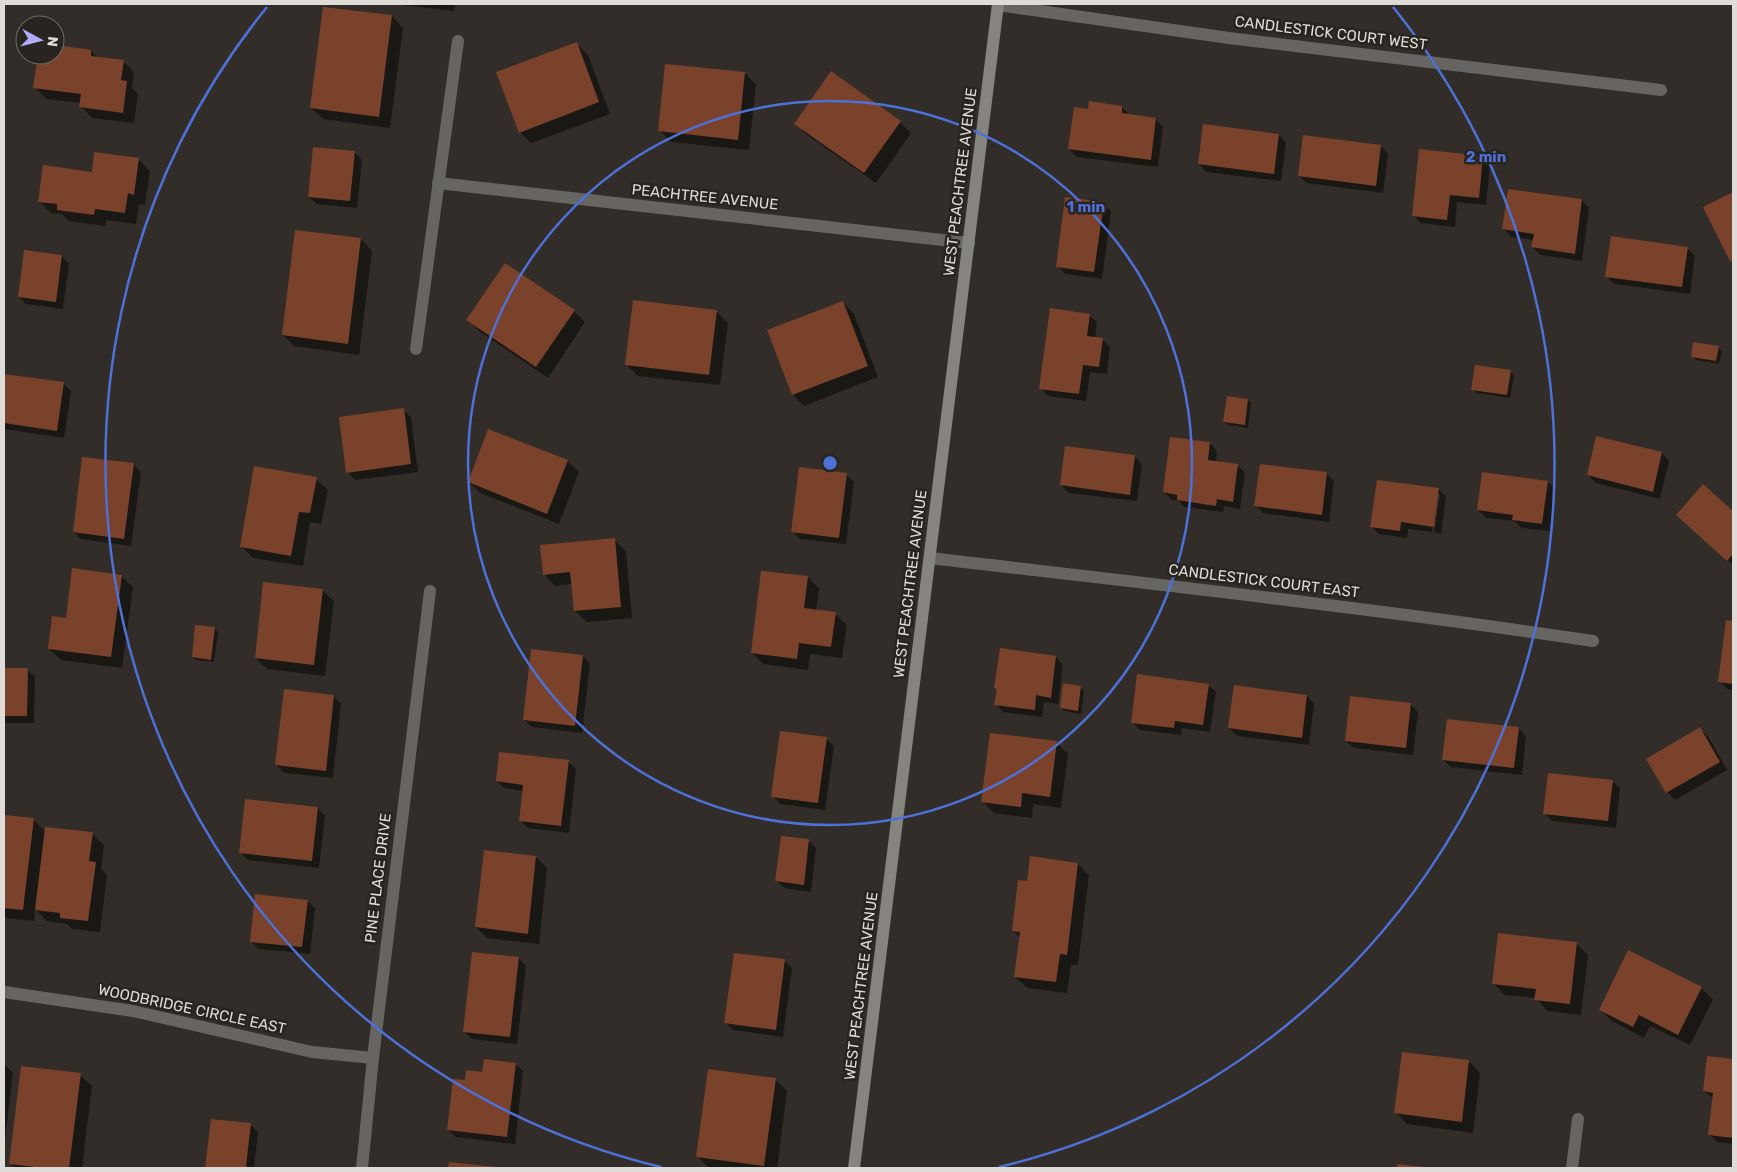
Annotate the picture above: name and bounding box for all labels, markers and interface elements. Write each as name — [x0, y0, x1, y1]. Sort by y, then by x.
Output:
street label: CANDLESTICK COURT WEST — [1234, 12, 1429, 54]
north arrow — [15, 15, 65, 65]
text: N — [43, 35, 61, 48]
street label: WEST PEACHTREE AVENUE — [940, 87, 980, 277]
text: 2 min — [1466, 148, 1506, 166]
street label: PEACHTREE AVENUE — [631, 180, 779, 214]
text: 1 min — [1067, 198, 1105, 216]
centre of rings — [821, 454, 839, 472]
street label: WEST PEACHTREE AVENUE — [890, 489, 930, 679]
street label: CANDLESTICK COURT EAST — [1168, 560, 1361, 602]
street label: PINE PLACE DRIVE — [361, 812, 395, 944]
street label: WEST PEACHTREE AVENUE — [841, 891, 881, 1081]
street label: WOODBRIDGE CIRCLE EAST — [96, 980, 288, 1038]

